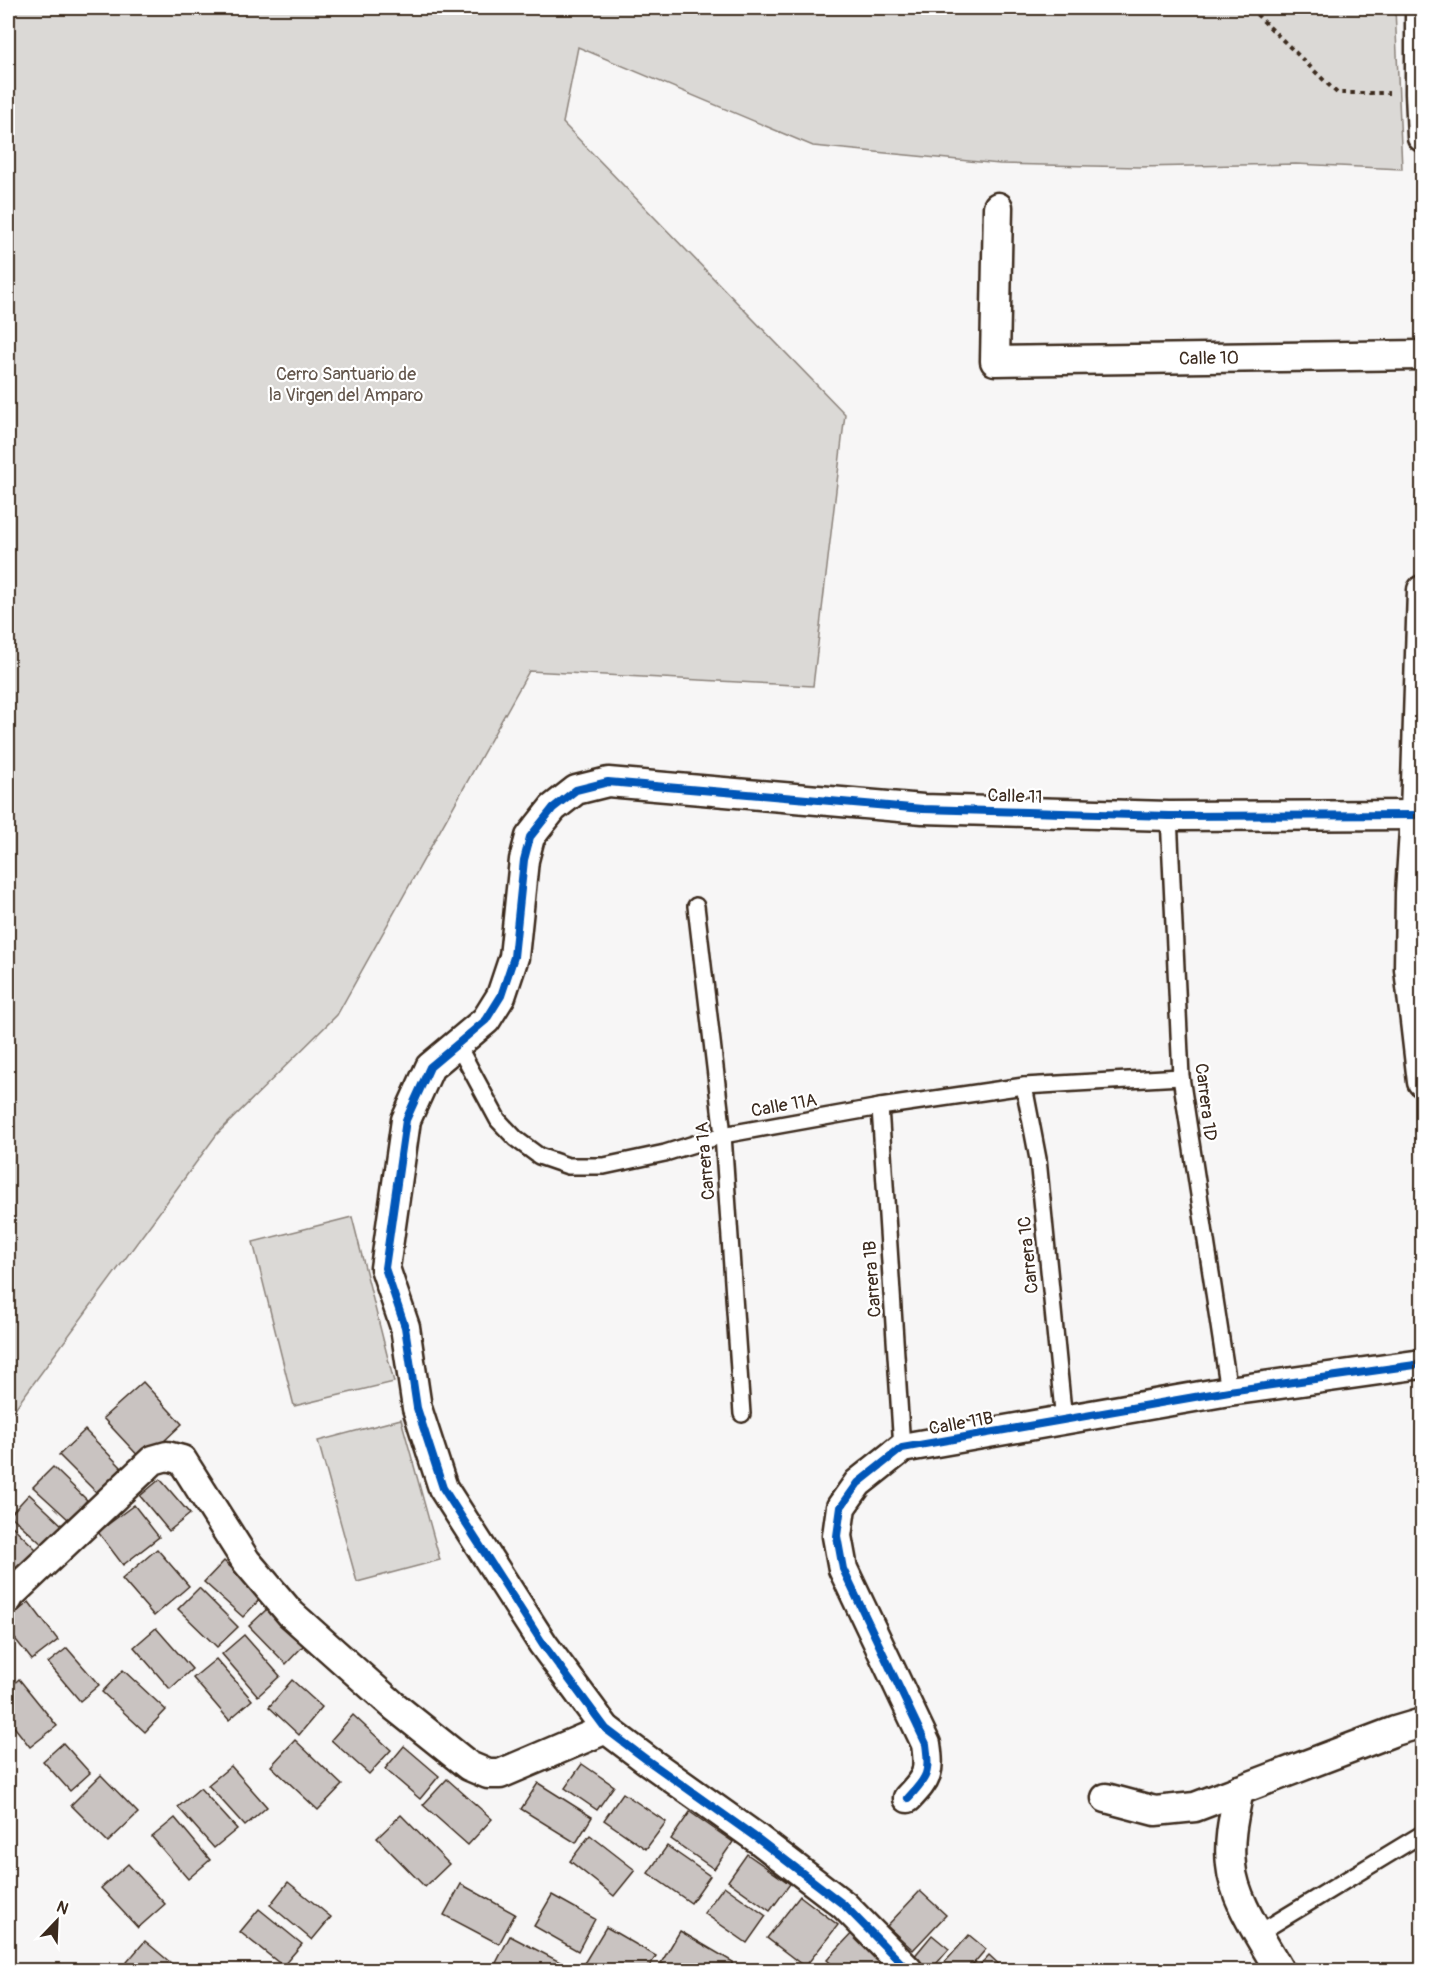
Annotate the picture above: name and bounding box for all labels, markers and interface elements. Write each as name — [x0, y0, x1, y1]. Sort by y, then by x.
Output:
street label: Calle 10 — [1179, 347, 1239, 370]
park label: Cerro Santuario de la Virgen del Amparo — [269, 363, 424, 407]
street label: Calle 11 — [987, 784, 1043, 809]
street label: Carrera 1D — [1189, 1062, 1222, 1142]
street label: Calle 11A — [749, 1088, 819, 1123]
street label: Carrera 1A — [691, 1121, 720, 1201]
street label: Carrera 1C — [1013, 1215, 1044, 1295]
street label: Carrera 1B — [858, 1240, 887, 1318]
street label: Calle 11B — [927, 1407, 995, 1440]
north arrow — [27, 1891, 87, 1951]
text: N — [54, 1897, 72, 1920]

